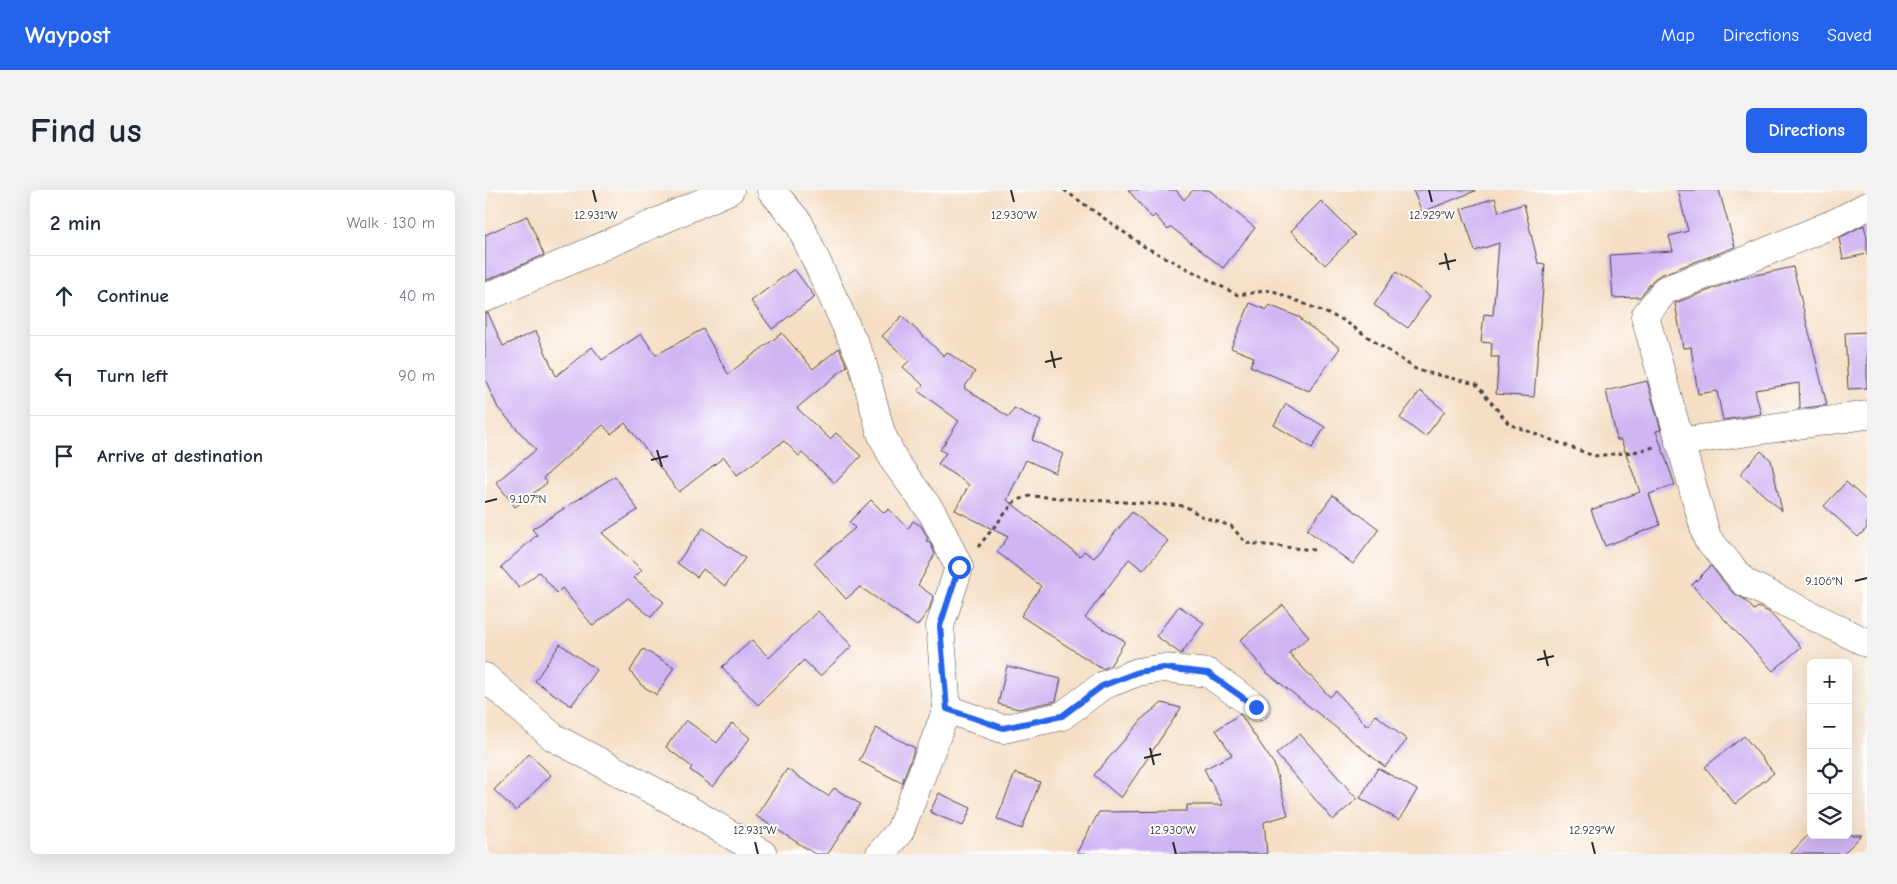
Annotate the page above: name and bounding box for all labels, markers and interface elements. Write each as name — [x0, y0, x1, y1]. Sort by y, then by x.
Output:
text: Waypost — [25, 21, 110, 49]
text: Map — [1661, 25, 1695, 46]
text: Directions — [1723, 25, 1799, 46]
text: Saved — [1827, 25, 1872, 46]
button: Directions — [1746, 108, 1867, 153]
text: Find us — [30, 110, 142, 151]
text: 12.931°W — [574, 208, 618, 222]
text: 12.930°W — [991, 208, 1038, 222]
text: 12.929°W — [1409, 208, 1455, 222]
text: 2 min — [50, 211, 101, 235]
text: Walk · 130 m — [346, 214, 435, 232]
icon: ahead — [50, 282, 78, 310]
text: Continue — [97, 285, 169, 307]
text: 40 m — [399, 287, 435, 305]
icon: left — [50, 362, 78, 390]
text: Turn left — [97, 365, 168, 387]
text: 90 m — [398, 367, 435, 385]
icon: arrive — [50, 442, 78, 470]
text: Arrive at destination — [97, 445, 263, 467]
text: 9.107°N — [510, 492, 546, 506]
route start — [948, 556, 971, 579]
text: 9.106°N — [1805, 574, 1843, 588]
map controls — [1807, 659, 1852, 839]
button: + — [1807, 659, 1852, 704]
route end — [1245, 696, 1268, 719]
button: − — [1807, 704, 1852, 749]
button: locate — [1807, 749, 1852, 794]
button: layers — [1807, 794, 1852, 839]
text: 12.931°W — [733, 823, 777, 837]
text: 12.930°W — [1150, 823, 1197, 837]
text: 12.929°W — [1569, 823, 1615, 837]

